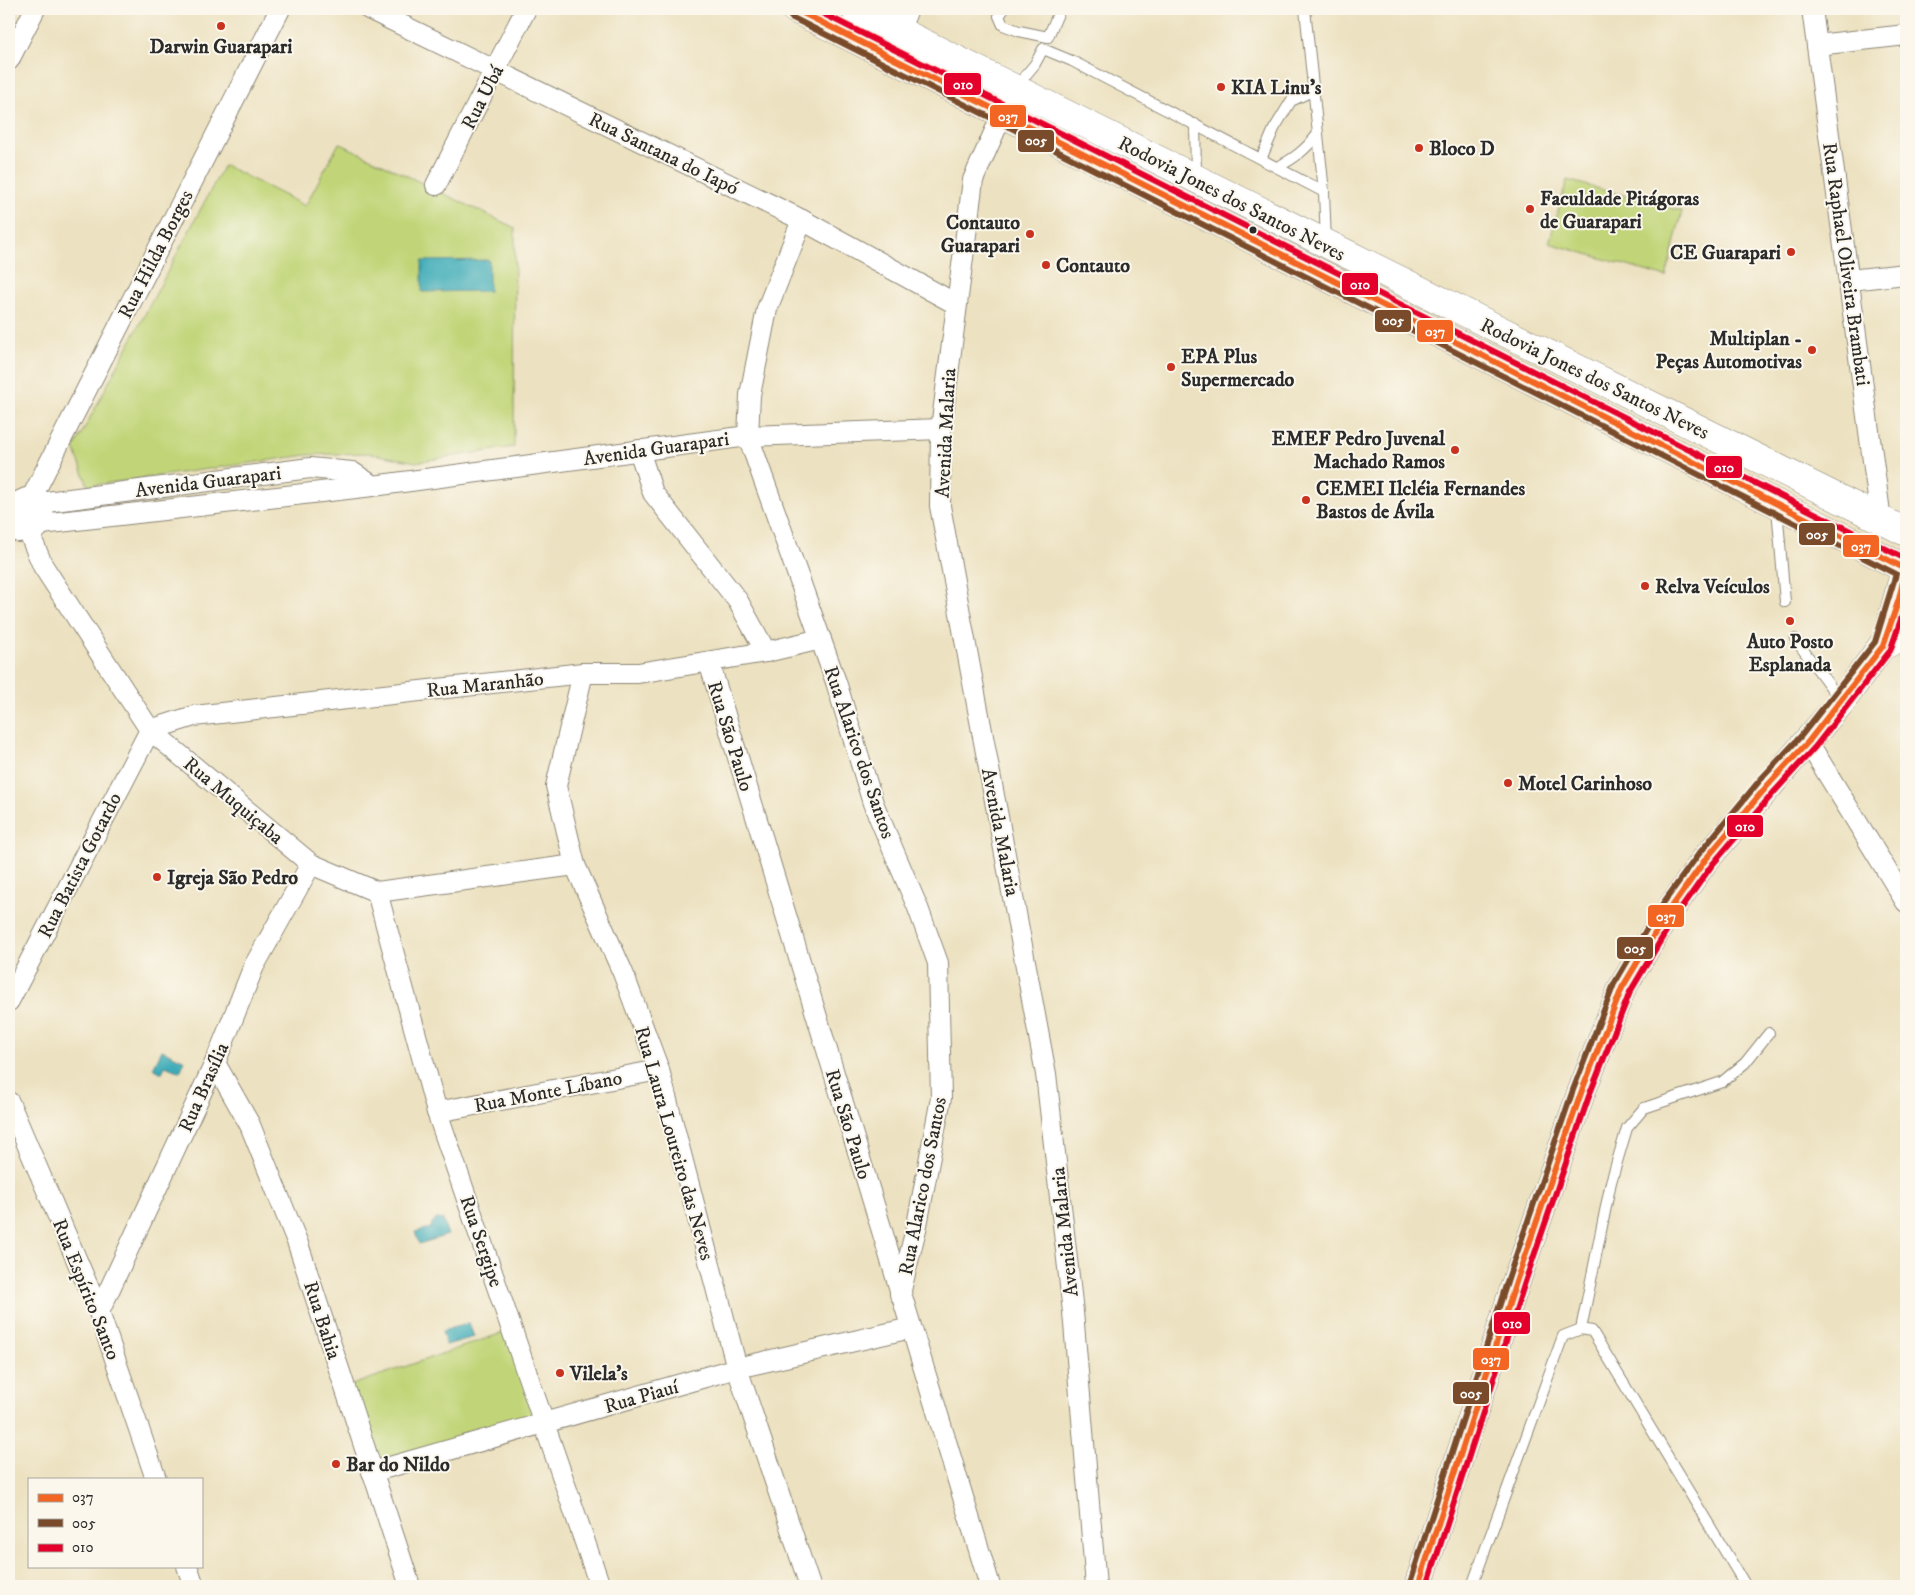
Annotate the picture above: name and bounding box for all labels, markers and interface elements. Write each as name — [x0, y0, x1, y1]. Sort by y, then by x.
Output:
marker: Darwin Guarapari — [215, 20, 227, 32]
place label: Darwin Guarapari — [150, 35, 292, 60]
street label: Rua Ubá — [457, 61, 510, 134]
line badge: 010 — [943, 72, 982, 96]
text: 010 — [953, 76, 974, 94]
place label: KIA Linu's — [1231, 76, 1322, 101]
marker: KIA Linu's — [1215, 81, 1227, 93]
line badge: 037 — [989, 104, 1027, 128]
street label: Rua Santana do Iapó — [584, 107, 742, 201]
text: 037 — [998, 108, 1018, 126]
line badge: 005 — [1017, 129, 1055, 153]
street label: Rodovia Jones dos Santos Neves — [1114, 131, 1349, 268]
text: 005 — [1025, 132, 1047, 150]
place label: Bloco D — [1429, 137, 1495, 162]
street label: Rua Raphael Oliveira Brambati — [1816, 141, 1875, 388]
marker: Bloco D — [1413, 142, 1425, 154]
street label: Rua Hilda Borges — [113, 186, 200, 323]
place label: Faculdade Pitágoras de Guarapari — [1540, 187, 1699, 235]
marker: Faculdade Pitágoras de Guarapari — [1524, 203, 1536, 215]
place label: Contauto Guarapari — [941, 211, 1020, 259]
unlabelled marker — [1248, 225, 1258, 235]
marker: Contauto Guarapari — [1024, 228, 1036, 240]
place label: CE Guarapari — [1670, 241, 1781, 266]
marker: CE Guarapari — [1785, 246, 1797, 258]
place label: Contauto — [1056, 254, 1130, 279]
marker: Contauto — [1040, 259, 1052, 271]
line badge: 010 — [1341, 272, 1379, 296]
text: 010 — [1350, 276, 1371, 294]
line badge: 005 — [1374, 309, 1412, 333]
text: 005 — [1382, 312, 1404, 330]
street label: Rodovia Jones dos Santos Neves — [1476, 313, 1713, 446]
line badge: 037 — [1416, 319, 1454, 343]
text: 037 — [1425, 323, 1445, 341]
place label: Multiplan - Peças Automotivas — [1656, 327, 1802, 375]
marker: Multiplan - Peças Automotivas — [1806, 344, 1818, 356]
place label: EPA Plus Supermercado — [1181, 345, 1295, 393]
marker: EPA Plus Supermercado — [1165, 361, 1177, 373]
street label: Avenida Malaria — [931, 367, 962, 499]
street label: Avenida Guarapari — [582, 427, 731, 472]
place label: EMEF Pedro Juvenal Machado Ramos — [1272, 427, 1446, 475]
marker: EMEF Pedro Juvenal Machado Ramos — [1449, 444, 1461, 456]
line badge: 010 — [1705, 455, 1743, 479]
text: 010 — [1714, 459, 1735, 477]
street label: Avenida Guarapari — [134, 461, 283, 504]
place label: CEMEI Ilcléia Fernandes Bastos de Ávila — [1316, 477, 1525, 525]
marker: CEMEI Ilcléia Fernandes Bastos de Ávila — [1300, 494, 1312, 506]
line badge: 005 — [1798, 522, 1836, 546]
text: 005 — [1806, 526, 1828, 544]
line badge: 037 — [1842, 534, 1880, 558]
text: 037 — [1851, 538, 1871, 556]
place label: Relva Veículos — [1655, 575, 1770, 600]
marker: Relva Veículos — [1639, 580, 1651, 592]
marker: Auto Posto Esplanada — [1784, 615, 1796, 627]
place label: Auto Posto Esplanada — [1746, 630, 1834, 678]
street label: Rua Alarico dos Santos — [817, 663, 900, 842]
street label: Rua Maranhão — [425, 667, 545, 704]
street label: Rua São Paulo — [701, 678, 758, 795]
street label: Rua Muquiçaba — [178, 752, 289, 851]
street label: Avenida Malaria — [975, 766, 1024, 899]
place label: Motel Carinhoso — [1518, 772, 1652, 797]
marker: Motel Carinhoso — [1502, 777, 1514, 789]
street label: Rua Batista Gotardo — [33, 789, 128, 943]
line badge: 010 — [1726, 814, 1764, 838]
text: 010 — [1735, 818, 1756, 836]
place label: Igreja São Pedro — [167, 866, 298, 891]
marker: Igreja São Pedro — [151, 871, 163, 883]
line badge: 037 — [1647, 904, 1685, 928]
text: 037 — [1656, 908, 1676, 926]
line badge: 005 — [1616, 936, 1654, 960]
text: 005 — [1624, 940, 1646, 958]
street label: Rua Laura Loureiro das Neves — [628, 1024, 719, 1264]
street label: Rua Brasília — [173, 1038, 235, 1136]
street label: Rua Monte Líbano — [472, 1066, 624, 1119]
street label: Rua São Paulo — [819, 1066, 876, 1183]
street label: Rua Alarico dos Santos — [894, 1095, 953, 1278]
street label: Avenida Malaria — [1046, 1165, 1085, 1298]
street label: Rua Sergipe — [453, 1192, 508, 1291]
street label: Rua Espírito Santo — [46, 1215, 125, 1364]
street label: Rua Bahia — [297, 1278, 346, 1363]
line badge: 010 — [1493, 1311, 1531, 1335]
text: 010 — [1502, 1315, 1523, 1333]
line badge: 037 — [1472, 1347, 1510, 1371]
text: 037 — [1481, 1351, 1501, 1369]
place label: Vilela's — [569, 1362, 628, 1387]
marker: Vilela's — [554, 1367, 566, 1379]
street label: Rua Piauí — [602, 1375, 682, 1420]
line badge: 005 — [1452, 1381, 1490, 1405]
text: 005 — [1460, 1385, 1482, 1403]
place label: Bar do Nildo — [346, 1453, 450, 1478]
marker: Bar do Nildo — [330, 1458, 342, 1470]
legend — [28, 1478, 202, 1568]
text: 037 — [72, 1488, 94, 1507]
text: 005 — [72, 1514, 96, 1533]
text: 010 — [72, 1538, 94, 1557]

